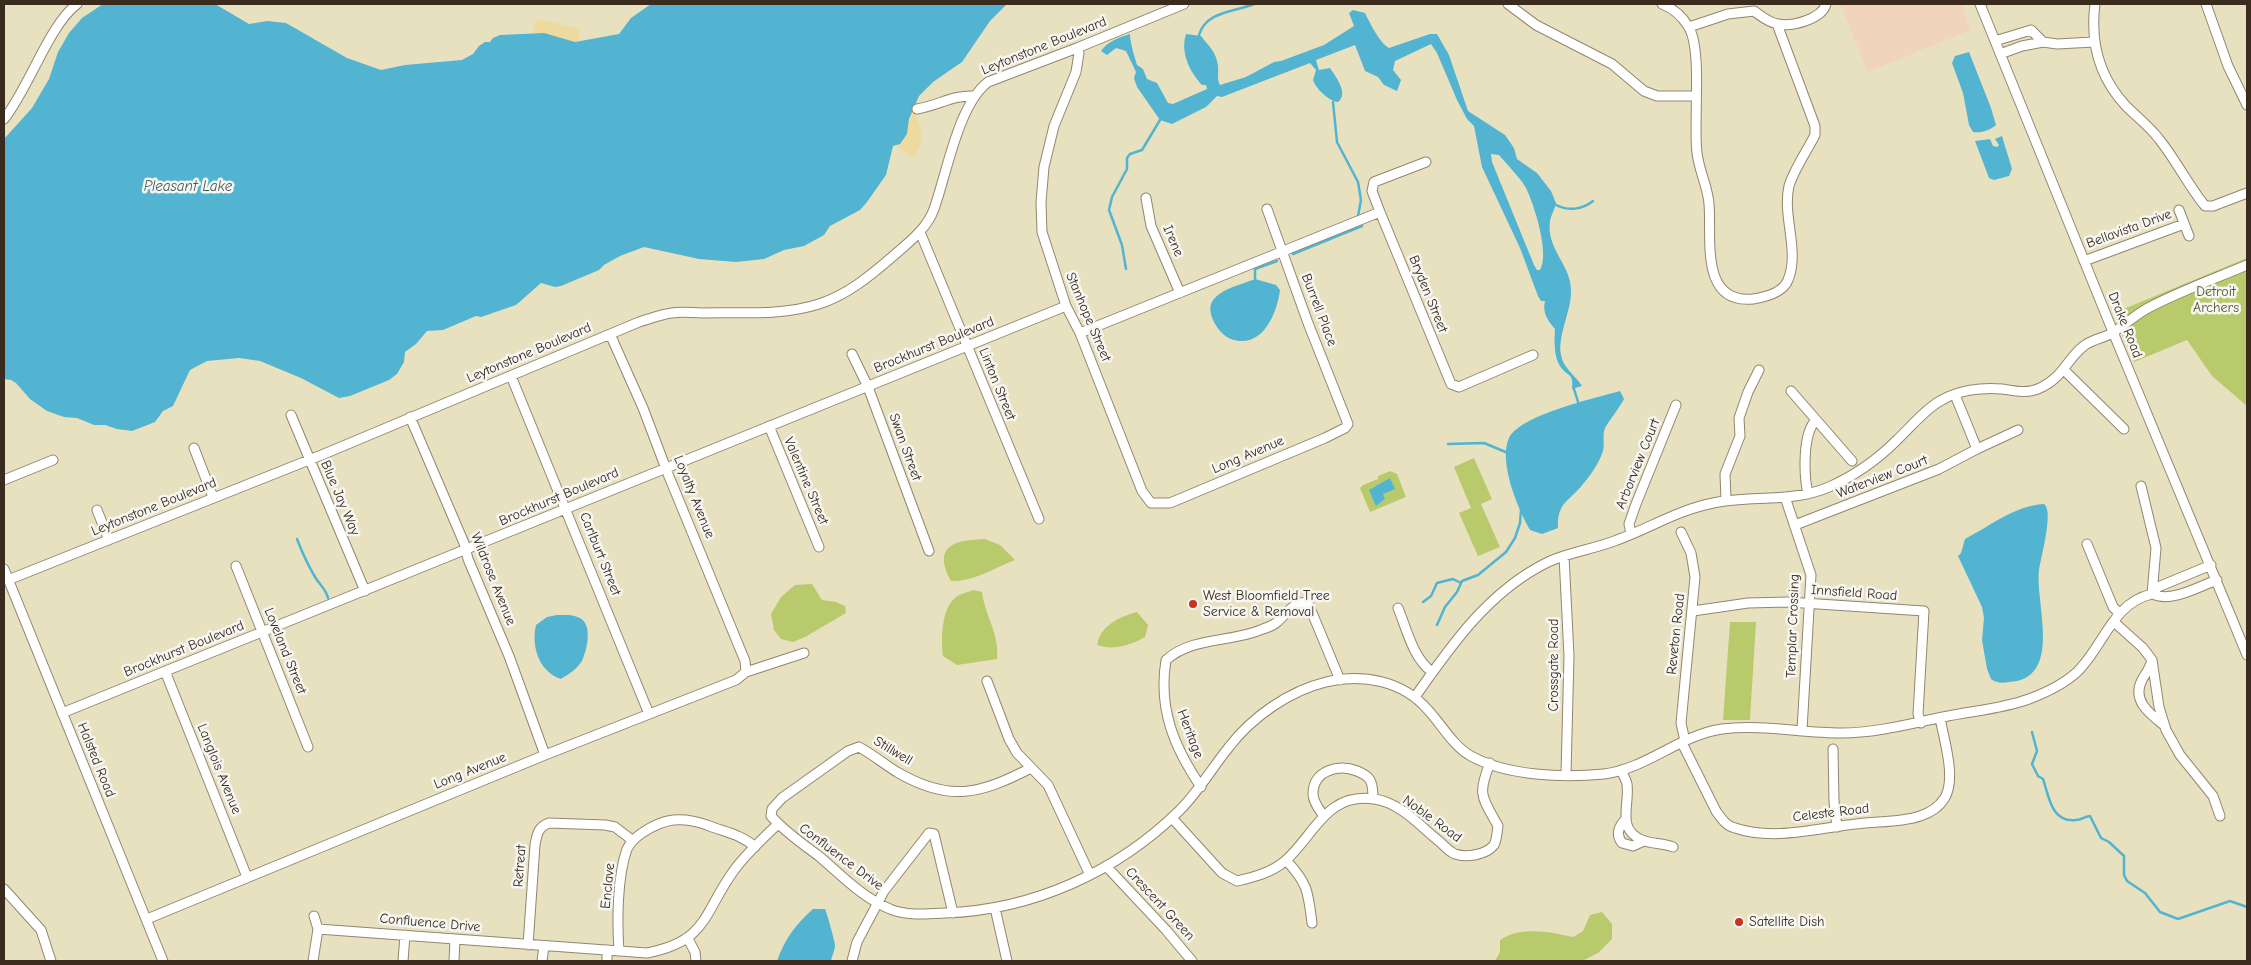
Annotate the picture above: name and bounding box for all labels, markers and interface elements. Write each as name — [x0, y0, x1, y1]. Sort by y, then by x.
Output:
street label: Leytonstone Boulevard — [979, 13, 1109, 79]
water label: Pleasant Lake — [144, 178, 232, 196]
street label: Bellavista Drive — [2084, 206, 2174, 252]
street label: Irene — [1159, 223, 1187, 259]
street label: Bryden Street — [1405, 253, 1451, 335]
street label: Stanhope Street — [1062, 270, 1114, 364]
street label: Burrell Place — [1297, 271, 1341, 349]
park label: Detroit Archers — [2193, 284, 2239, 316]
street label: Drake Road — [2104, 290, 2146, 360]
street label: Brockhurst Boulevard — [871, 313, 997, 377]
street label: Leytonstone Boulevard — [464, 319, 594, 387]
street label: Linton Street — [975, 345, 1019, 423]
street label: Swan Street — [885, 411, 925, 483]
street label: Arborview Court — [1612, 416, 1664, 512]
street label: Long Avenue — [1209, 432, 1287, 478]
street label: Valentine Street — [780, 435, 832, 527]
street label: Waterview Court — [1834, 452, 1930, 502]
street label: Loyalty Avenue — [670, 453, 718, 541]
street label: Blue Jay Way — [317, 458, 363, 538]
street label: Brockhurst Boulevard — [497, 464, 621, 530]
street label: Leytonstone Boulevard — [89, 474, 219, 540]
street label: Carlburt Street — [576, 510, 624, 598]
street label: Wildrose Avenue — [467, 530, 519, 628]
street label: Templar Crossing — [1783, 574, 1803, 678]
street label: Innsfield Road — [1810, 582, 1898, 604]
place label: West Bloomfield Tree Service & Removal — [1203, 588, 1330, 620]
street label: Reveton Road — [1663, 593, 1689, 675]
marker: West Bloomfield Tree Service & Removal — [1187, 598, 1199, 610]
street label: Loveland Street — [260, 605, 310, 697]
street label: Brockhurst Boulevard — [121, 617, 247, 681]
street label: Crossgate Road — [1546, 619, 1562, 711]
street label: Heritage — [1173, 707, 1207, 761]
street label: Halsted Road — [73, 720, 119, 800]
street label: Langlois Avenue — [193, 721, 245, 817]
street label: Stillwell — [871, 733, 915, 769]
street label: Long Avenue — [431, 749, 509, 793]
street label: Noble Road — [1399, 792, 1465, 846]
street label: Celeste Road — [1792, 800, 1870, 826]
street label: Confluence Drive — [796, 820, 886, 894]
street label: Retreat — [510, 844, 530, 888]
street label: Enclave — [597, 862, 619, 910]
street label: Crescent Green — [1122, 864, 1198, 944]
street label: Confluence Drive — [379, 910, 481, 936]
place label: Satellite Dish — [1749, 914, 1824, 930]
marker: Satellite Dish — [1733, 916, 1745, 928]

